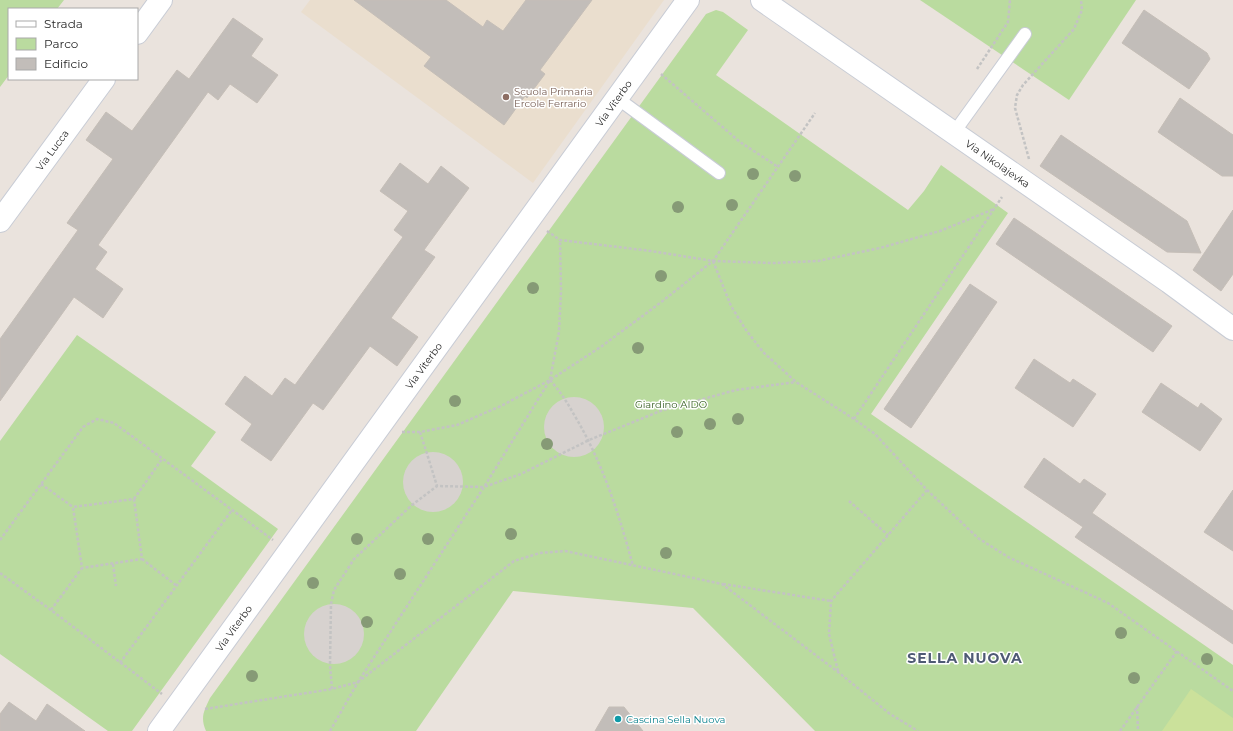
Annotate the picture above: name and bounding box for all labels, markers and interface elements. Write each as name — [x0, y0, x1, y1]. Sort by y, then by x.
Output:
legend — [8, 8, 138, 80]
text: Strada — [44, 16, 83, 31]
text: Parco — [44, 36, 78, 51]
text: Edificio — [44, 56, 88, 71]
street label: Via Viterbo — [593, 78, 635, 129]
place label: Scuola Primaria Ercole Ferrario — [514, 85, 593, 110]
marker: Scuola Primaria Ercole Ferrario — [501, 92, 511, 102]
street label: Via Lucca — [33, 127, 72, 173]
street label: Via Nikolajevka — [963, 137, 1032, 191]
street label: Via Viterbo — [403, 340, 445, 392]
park label: Giardino AIDO — [635, 398, 707, 411]
street label: Via Viterbo — [213, 603, 255, 654]
district label: SELLA NUOVA — [907, 649, 1023, 667]
place label: Cascina Sella Nuova — [626, 713, 726, 726]
marker: Cascina Sella Nuova — [613, 714, 623, 724]

